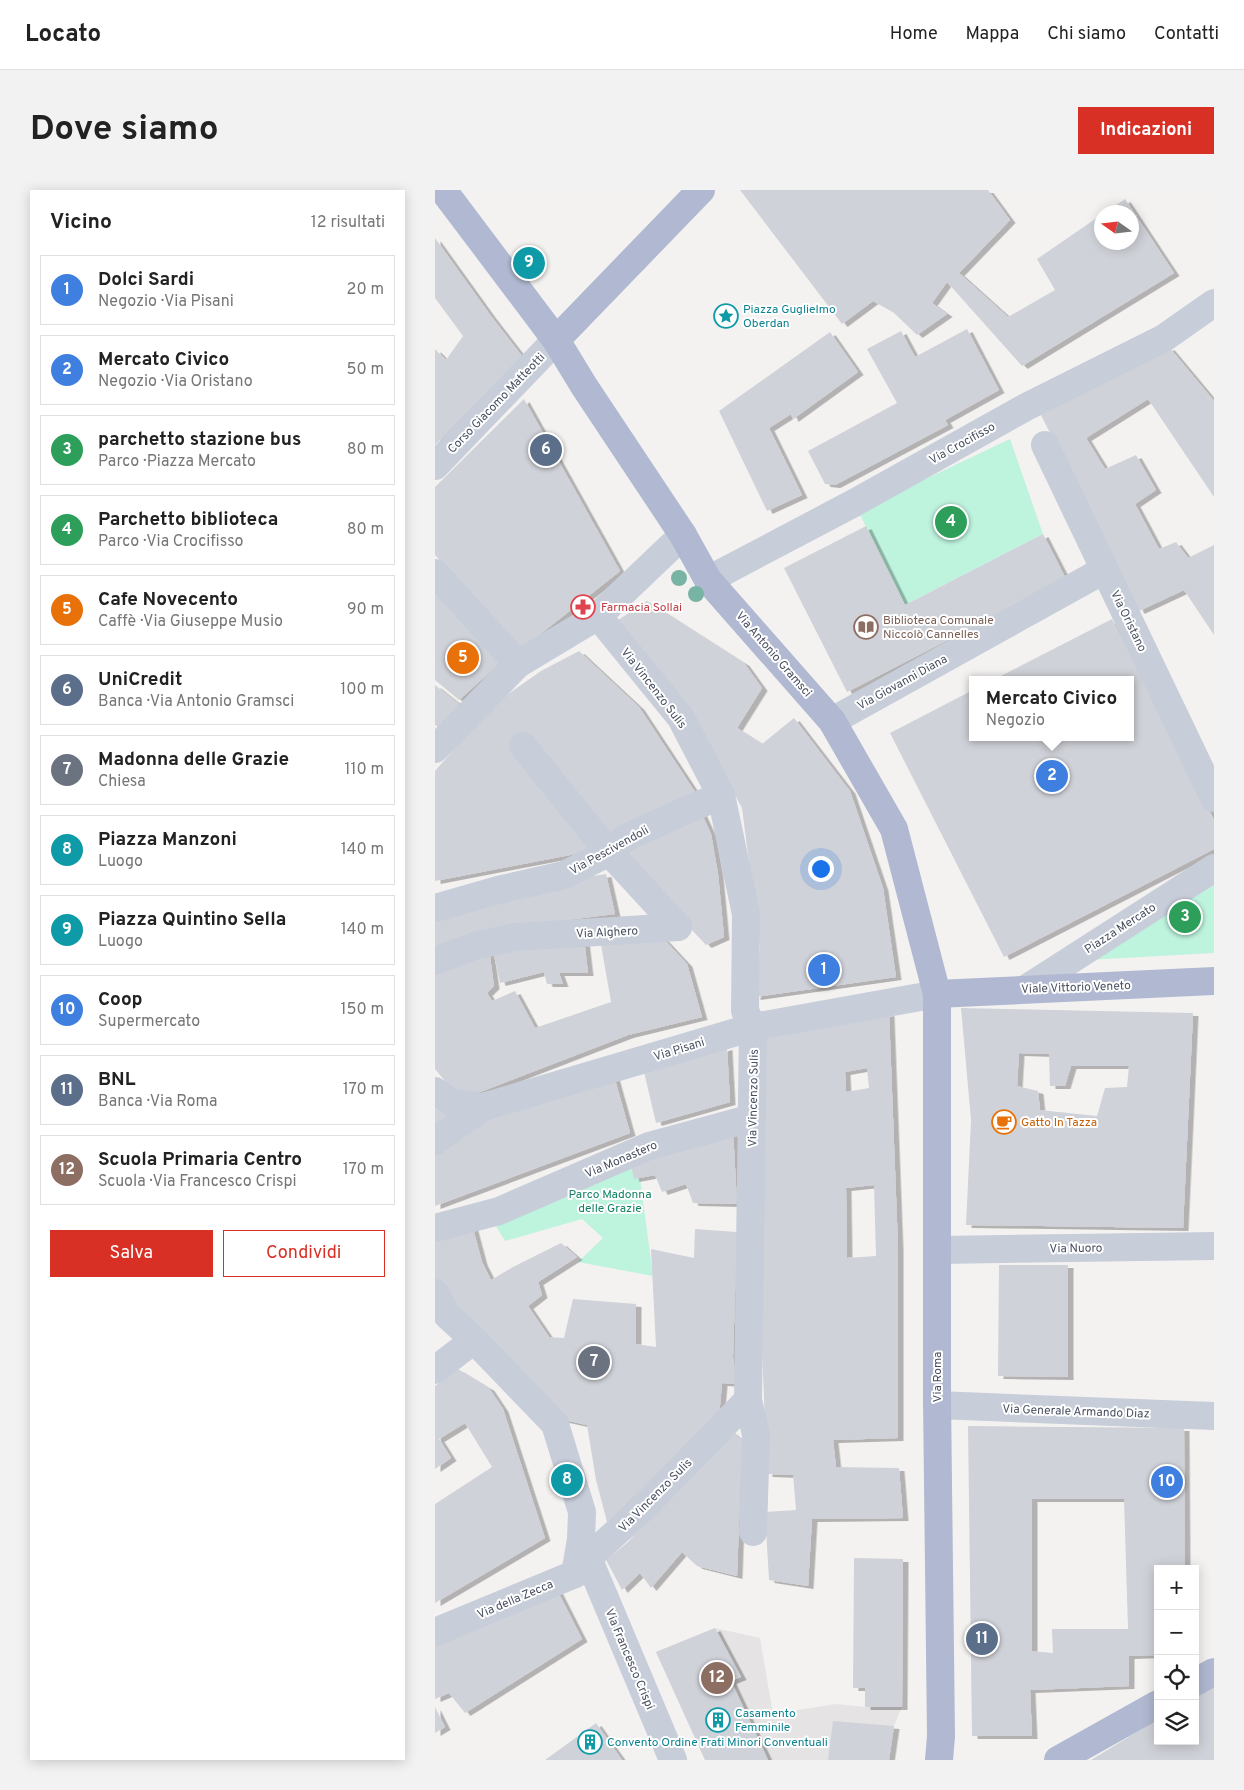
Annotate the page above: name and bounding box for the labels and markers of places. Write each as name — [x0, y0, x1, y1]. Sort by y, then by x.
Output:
pin: 9 — [513, 244, 545, 282]
place label: Piazza Guglielmo Oberdan — [743, 302, 836, 332]
place icon: Piazza Guglielmo Oberdan — [713, 303, 739, 329]
pin: 6 — [530, 431, 562, 469]
pin: 4 — [935, 503, 967, 541]
pharmacy icon: Farmacia Sollai — [570, 594, 596, 620]
place label: Farmacia Sollai — [601, 600, 682, 616]
place label: Biblioteca Comunale Niccolò Cannelles — [883, 613, 994, 643]
library icon: Biblioteca Comunale Niccolò Cannelles — [853, 614, 879, 640]
pin: 5 — [447, 639, 479, 677]
pin: 2 — [1036, 757, 1068, 795]
pin: 3 — [1169, 898, 1201, 936]
pin: 1 — [808, 951, 840, 989]
cafe icon: Gatto In Tazza — [991, 1109, 1017, 1135]
place label: Gatto In Tazza — [1021, 1115, 1097, 1131]
pin: 7 — [578, 1343, 610, 1381]
pin: 8 — [551, 1461, 583, 1499]
pin: 10 — [1151, 1463, 1183, 1501]
pin: 11 — [966, 1620, 998, 1658]
pin: 12 — [701, 1659, 733, 1697]
place label: Casamento Femminile — [735, 1706, 796, 1736]
building icon: Casamento Femminile — [705, 1707, 731, 1733]
building icon: Convento Ordine Frati Minori Conventuali — [577, 1729, 603, 1755]
place label: Convento Ordine Frati Minori Conventuali — [607, 1735, 828, 1751]

